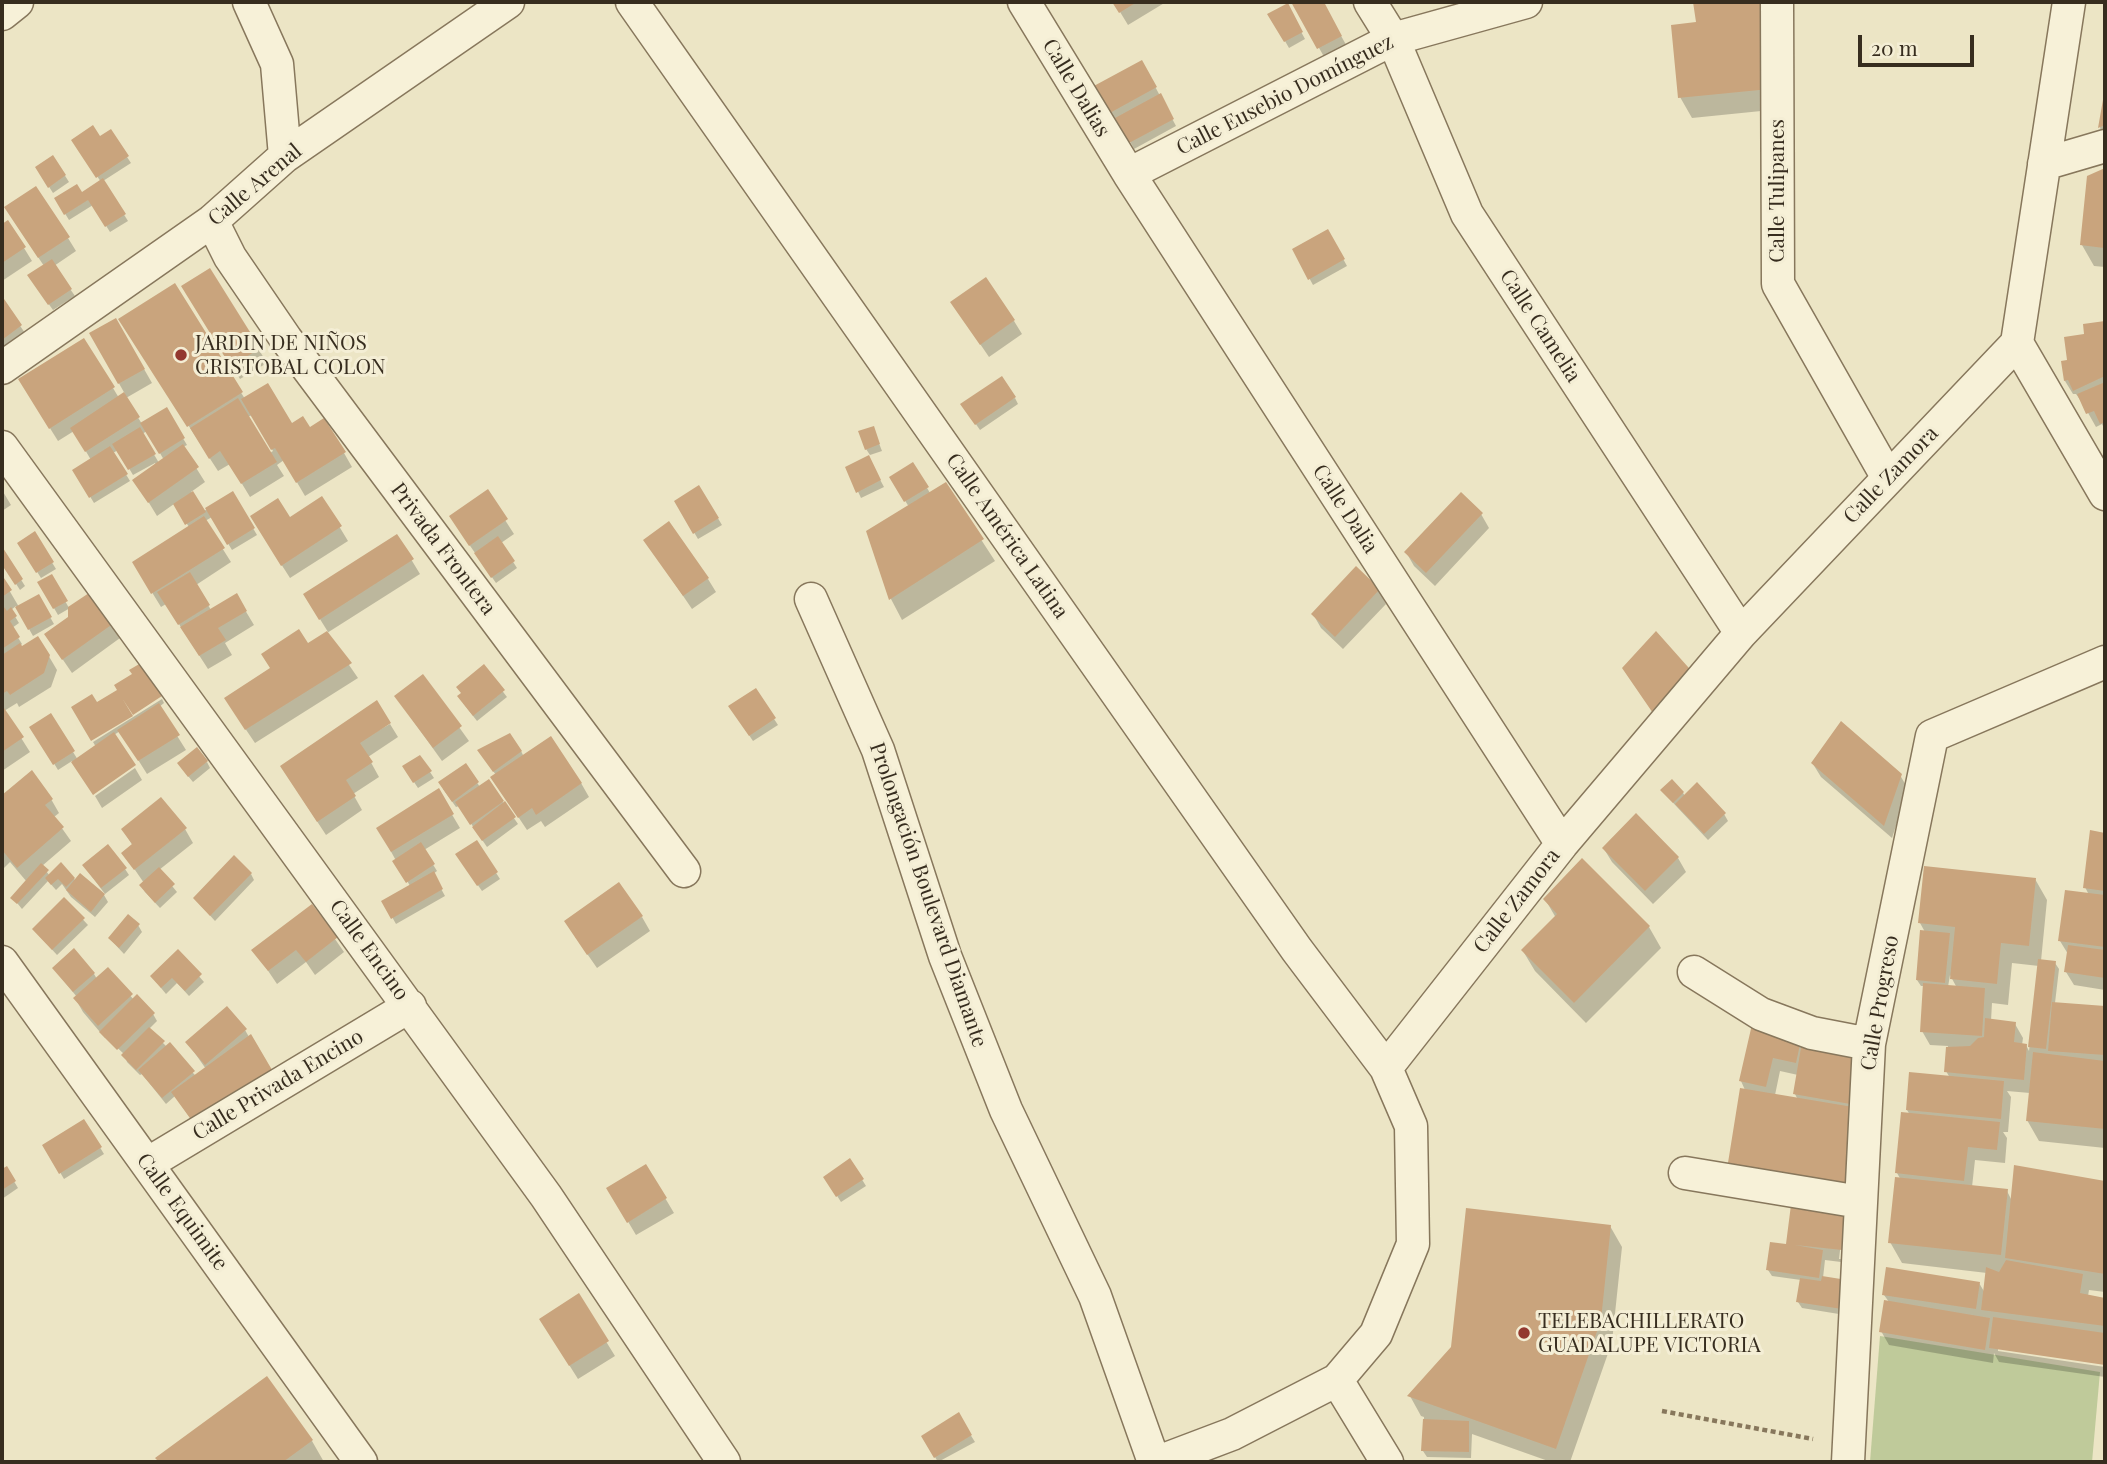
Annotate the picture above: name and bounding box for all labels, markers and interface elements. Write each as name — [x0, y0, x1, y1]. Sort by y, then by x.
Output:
scale bar — [1862, 21, 1978, 65]
street label: Calle Eusebio Domínguez — [1172, 29, 1398, 161]
text: 20 m — [1871, 33, 1918, 61]
street label: Calle Dalias — [1037, 34, 1115, 142]
street label: Calle Tulipanes — [1764, 119, 1790, 263]
street label: Calle Arenal — [203, 139, 307, 231]
street label: Calle Camelia — [1494, 265, 1586, 387]
place label: JARDIN DE NIÑOS CRISTOBAL COLON — [195, 330, 386, 380]
marker: JARDIN DE NIÑOS CRISTOBAL COLON — [173, 347, 189, 363]
street label: Calle Zamora — [1838, 421, 1944, 529]
street label: Calle América Latina — [941, 449, 1073, 623]
street label: Calle Dalia — [1307, 460, 1383, 558]
street label: Privada Frontera — [385, 478, 501, 620]
street label: Prolongación Boulevard Diamante — [864, 739, 992, 1051]
street label: Calle Zamora — [1468, 844, 1566, 958]
street label: Calle Encino — [324, 895, 414, 1005]
street label: Calle Progreso — [1856, 933, 1904, 1073]
street label: Calle Privada Encino — [188, 1024, 368, 1146]
street label: Calle Equimite — [131, 1149, 233, 1275]
place label: TELEBACHILLERATO GUADALUPE VICTORIA — [1538, 1308, 1761, 1358]
marker: TELEBACHILLERATO GUADALUPE VICTORIA — [1516, 1325, 1532, 1341]

